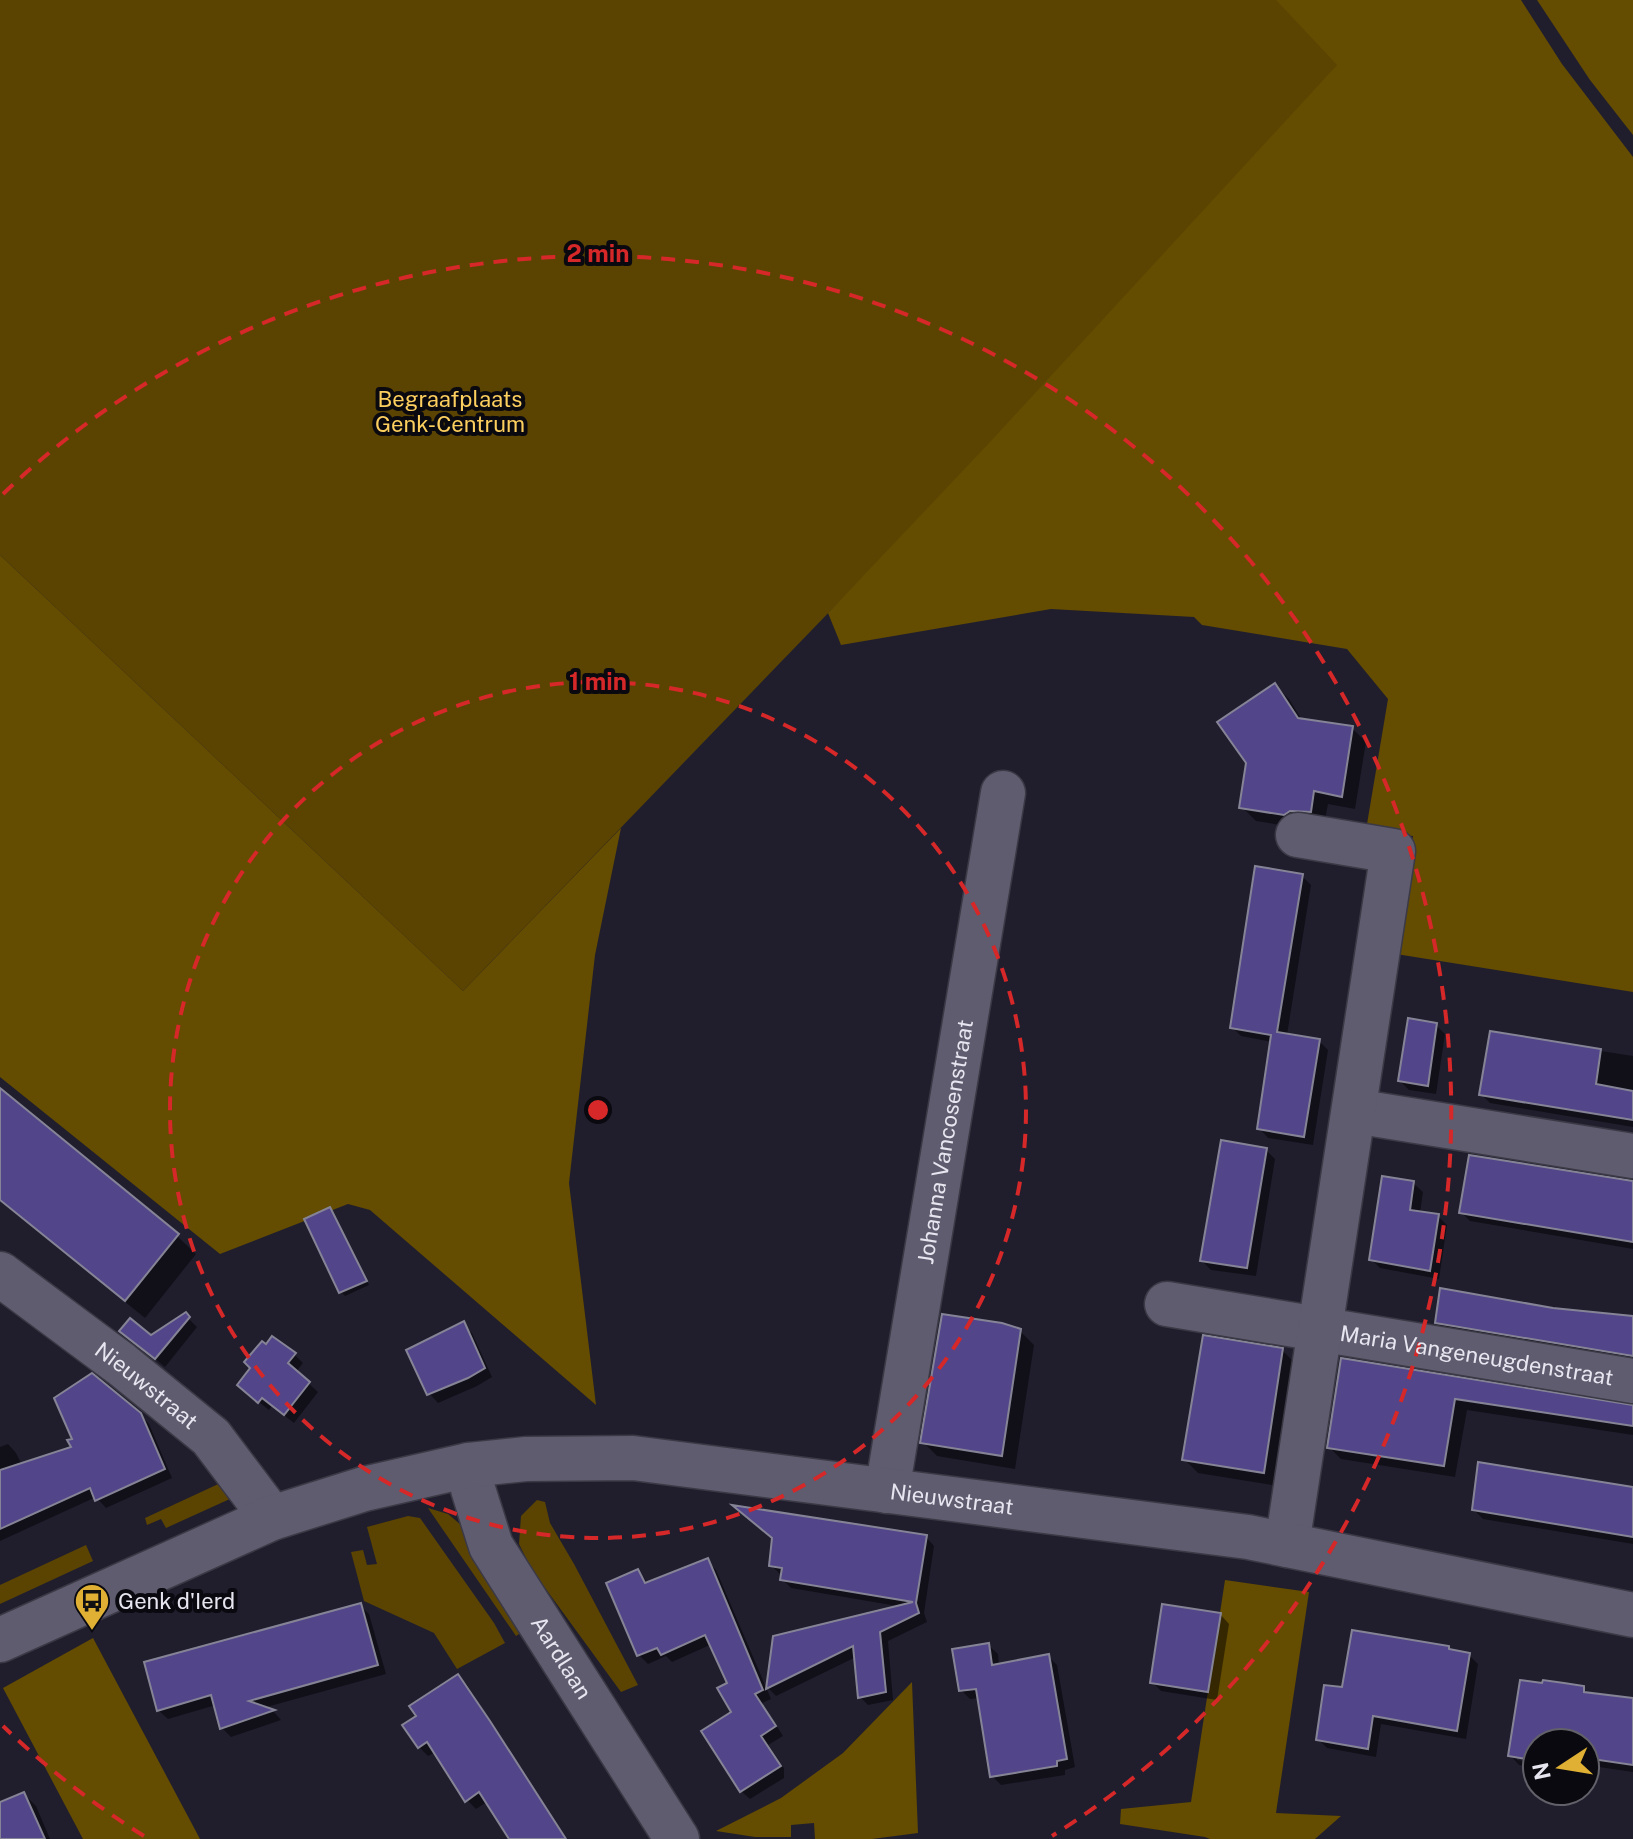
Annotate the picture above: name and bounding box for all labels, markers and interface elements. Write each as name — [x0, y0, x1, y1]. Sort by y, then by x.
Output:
text: 2 min — [567, 239, 629, 267]
park label: Begraafplaats Genk-Centrum — [375, 386, 525, 437]
text: 1 min — [569, 667, 627, 695]
street label: Johanna Vancosenstraat — [912, 1018, 978, 1266]
centre of rings — [584, 1096, 612, 1124]
street label: Maria Vangeneugdenstraat — [1338, 1320, 1615, 1391]
street label: Nieuwstraat — [90, 1336, 203, 1434]
street label: Nieuwstraat — [888, 1478, 1015, 1520]
bus stop icon: Genk d'Ierd — [73, 1582, 111, 1632]
place label: Genk d'Ierd — [118, 1588, 235, 1614]
street label: Aardlaan — [526, 1611, 598, 1704]
north arrow — [1521, 1727, 1601, 1807]
text: N — [1527, 1760, 1556, 1782]

